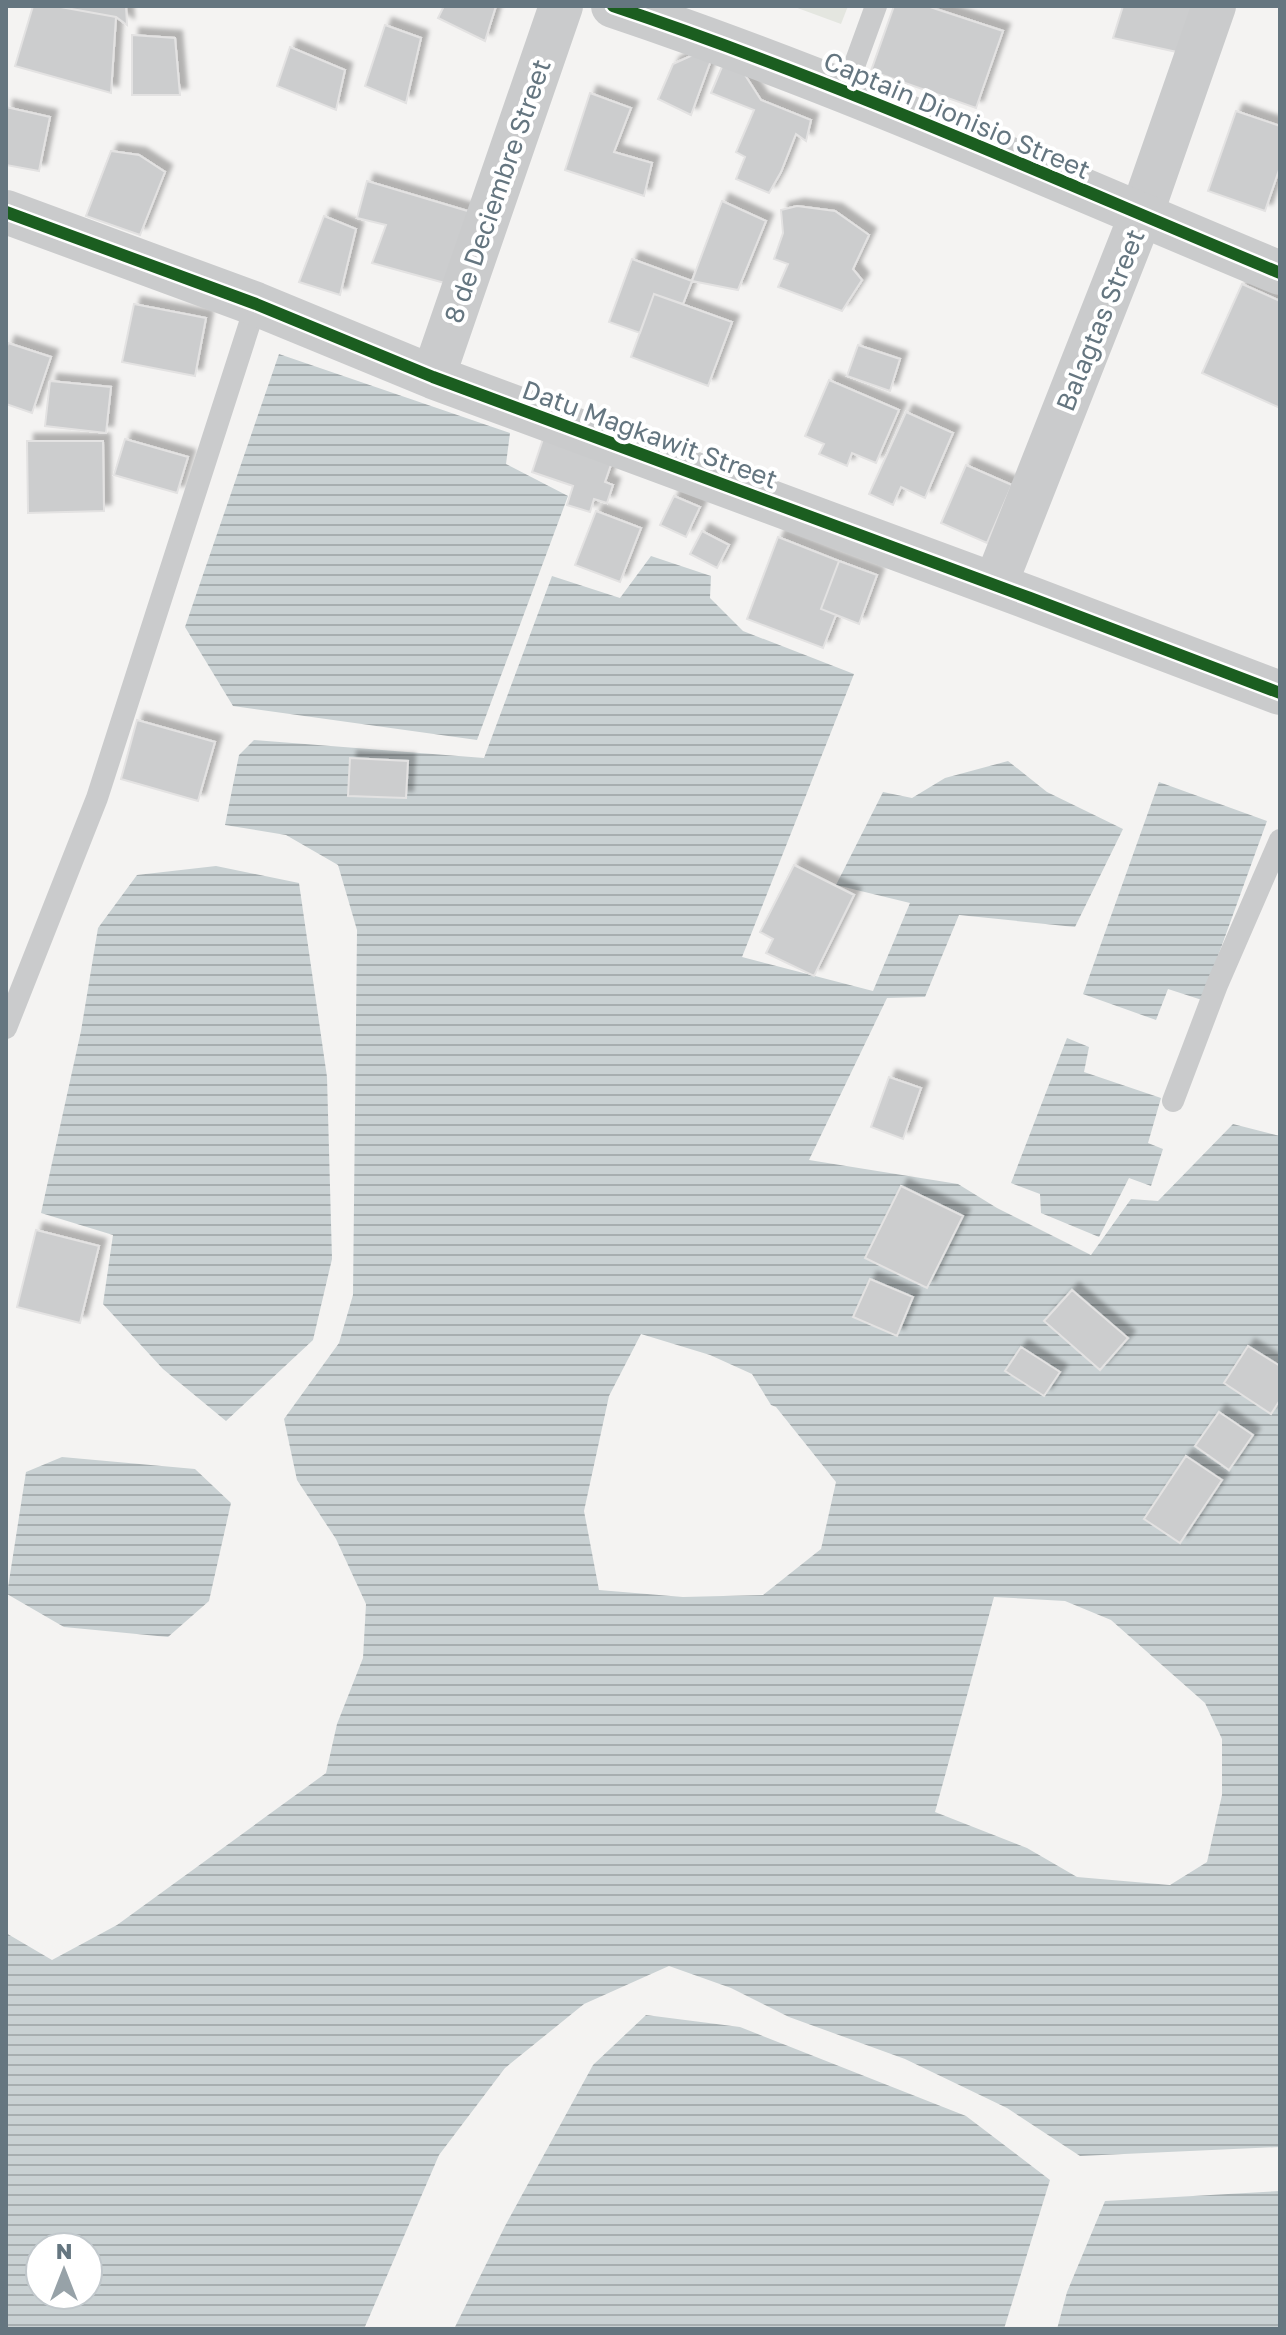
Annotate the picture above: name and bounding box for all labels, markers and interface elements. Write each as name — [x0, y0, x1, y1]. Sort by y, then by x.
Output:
street label: Captain Dionisio Street — [819, 45, 1095, 185]
street label: 8 de Deciembre Street — [437, 55, 557, 327]
street label: Balagtas Street — [1049, 225, 1151, 415]
street label: Datu Magkawit Street — [518, 373, 782, 495]
north arrow — [24, 2231, 104, 2311]
text: N — [56, 2237, 72, 2264]

